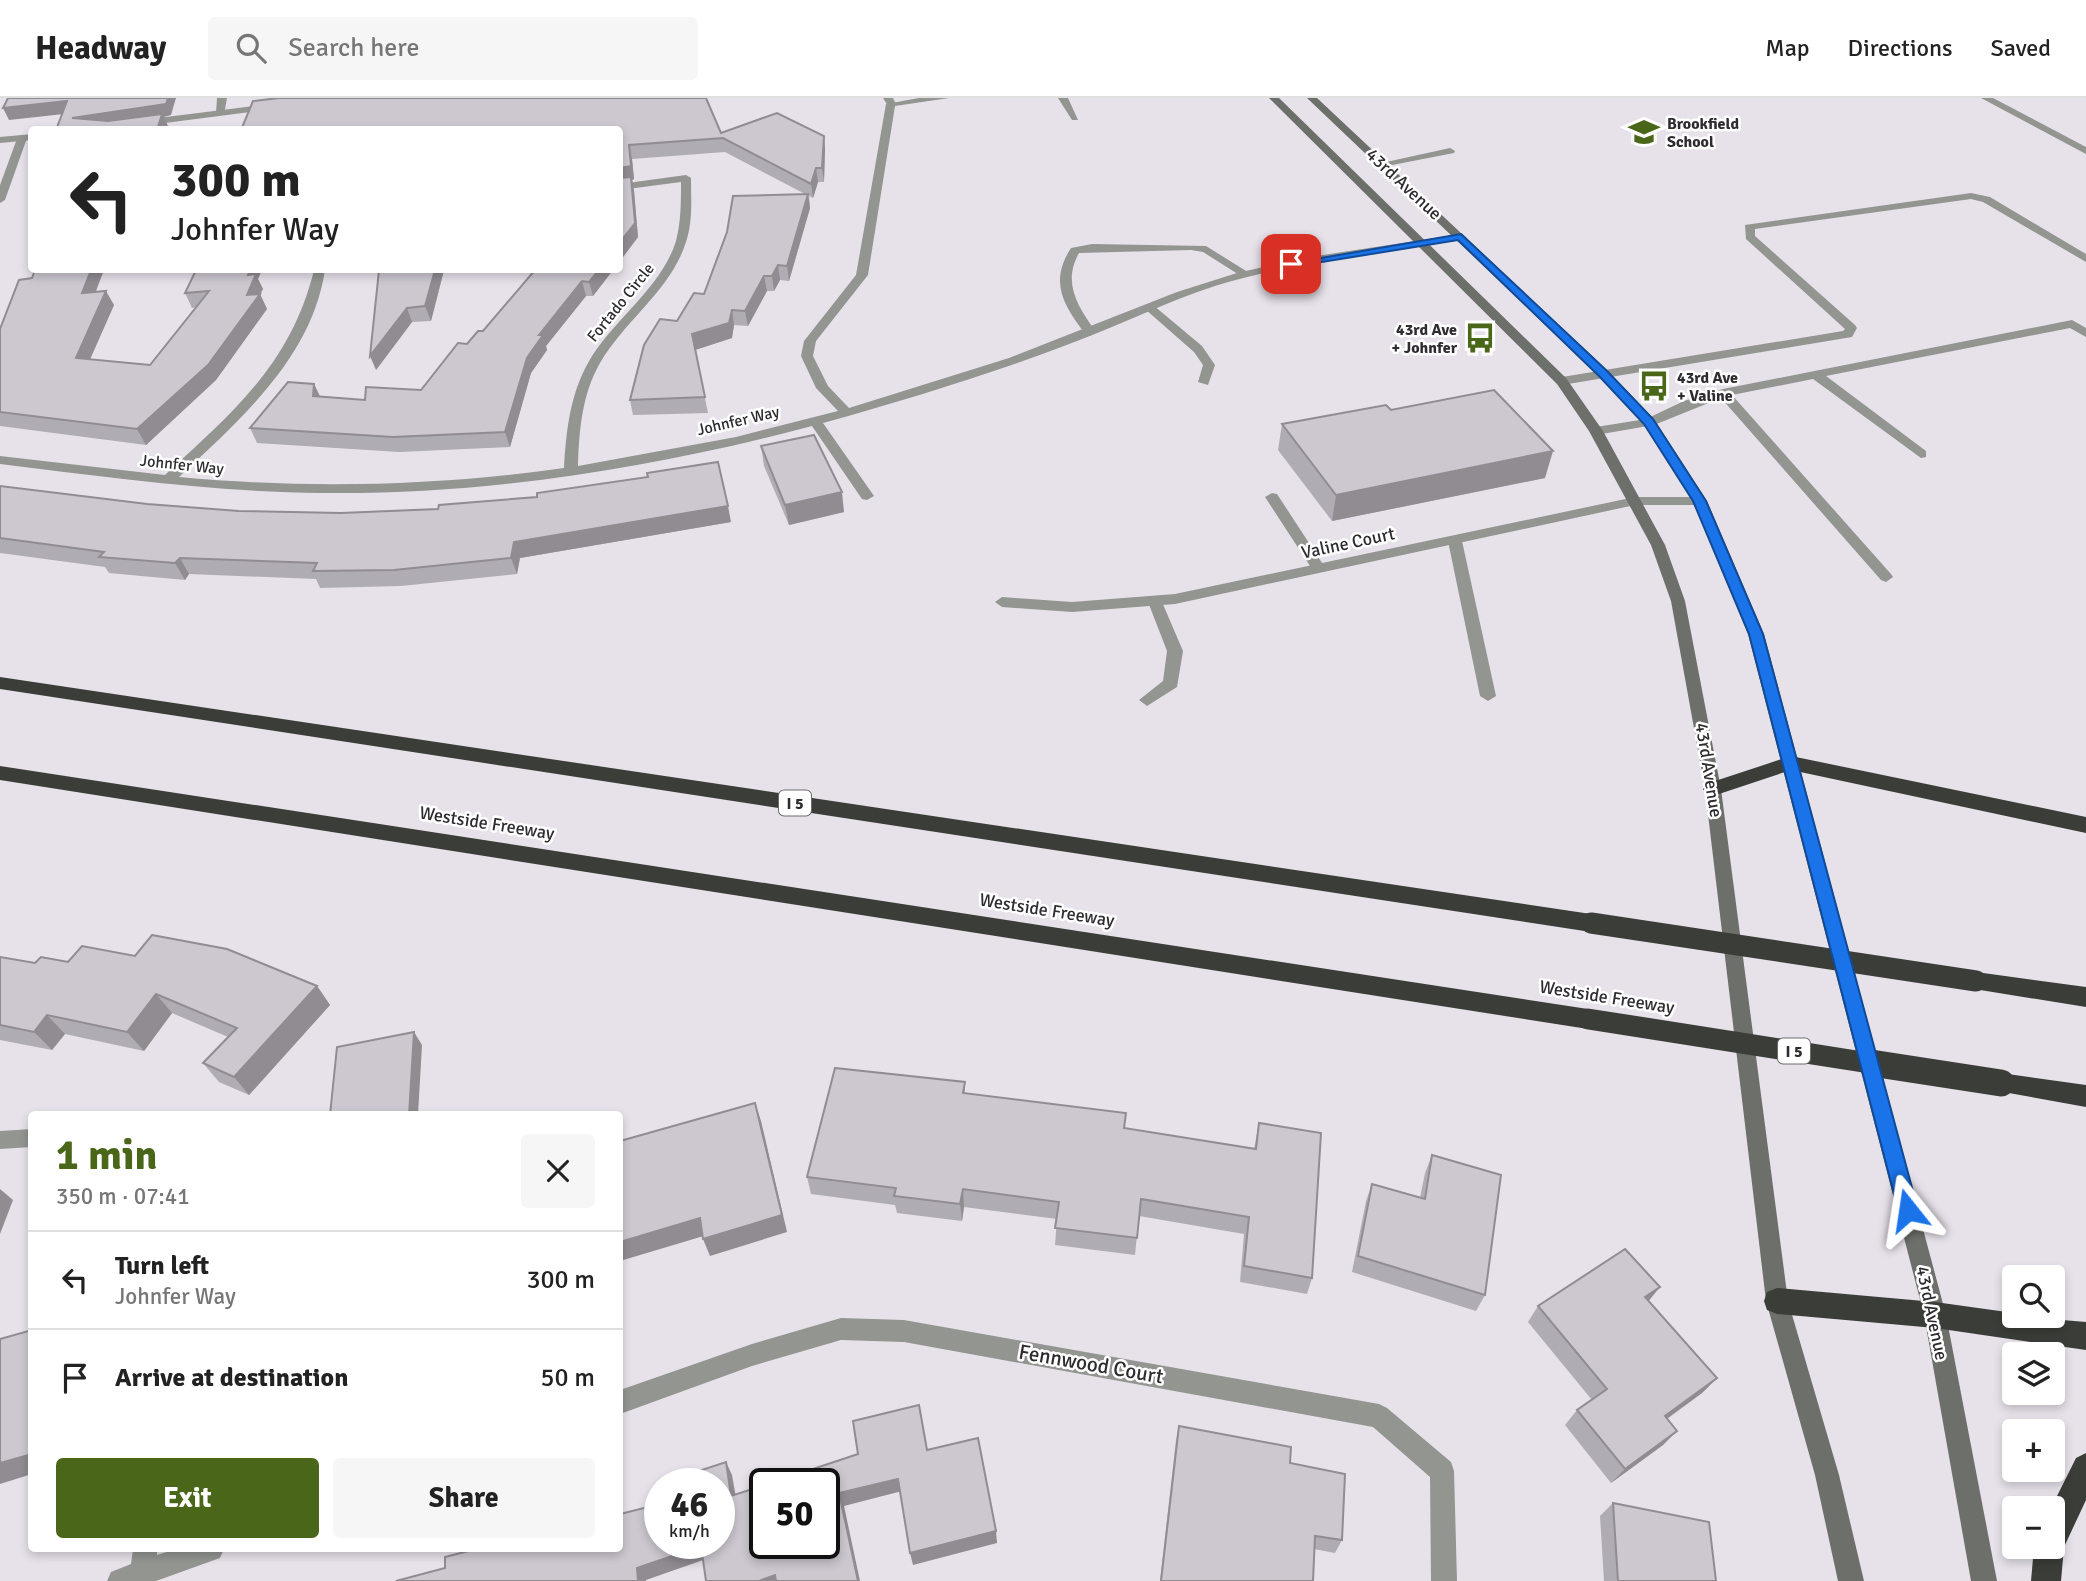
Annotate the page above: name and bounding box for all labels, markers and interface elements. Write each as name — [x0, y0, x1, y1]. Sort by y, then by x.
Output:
search box — [208, 17, 698, 80]
text: Headway — [35, 28, 166, 69]
icon: search — [232, 29, 270, 67]
text: Search here — [288, 32, 419, 64]
text: Map — [1765, 33, 1810, 63]
text: Directions — [1848, 33, 1953, 63]
text: Saved — [1991, 33, 2051, 63]
place label: Brookfield School — [1667, 114, 1739, 152]
school or university icon: Brookfield School — [1627, 115, 1661, 149]
street label: 43rd Avenue — [1361, 143, 1447, 225]
text: 300 m — [171, 150, 301, 210]
icon: left — [56, 154, 147, 245]
text: Johnfer Way — [171, 210, 339, 249]
pin — [1261, 234, 1321, 294]
icon: arrive — [1272, 245, 1310, 283]
street label: Fortado Circle — [583, 259, 659, 346]
place label: 43rd Ave + Johnfer — [1392, 320, 1458, 358]
bus stop icon: 43rd Ave + Johnfer — [1463, 321, 1497, 355]
place label: 43rd Ave + Valine — [1677, 368, 1738, 406]
bus stop icon: 43rd Ave + Valine — [1637, 369, 1671, 403]
street label: Johnfer Way — [695, 402, 782, 440]
street label: Johnfer Way — [139, 451, 225, 479]
street label: Valine Court — [1299, 522, 1397, 564]
street label: 43rd Avenue — [1691, 721, 1727, 819]
road number: I 5 — [779, 790, 811, 816]
street label: Westside Freeway — [418, 801, 557, 845]
street label: Westside Freeway — [978, 888, 1117, 932]
street label: Westside Freeway — [1538, 975, 1677, 1019]
road number: I 5 — [1778, 1038, 1810, 1063]
text: 1 min — [56, 1130, 157, 1181]
button: close — [521, 1134, 595, 1208]
position arrow — [1871, 1173, 1945, 1247]
text: 350 m · 07:41 — [56, 1182, 190, 1211]
text: Turn left — [115, 1250, 209, 1282]
icon: left — [56, 1261, 94, 1299]
text: 300 m — [526, 1264, 595, 1296]
street label: 43rd Avenue — [1911, 1264, 1953, 1362]
map controls — [2002, 1265, 2065, 1559]
button: search — [2002, 1265, 2065, 1328]
text: Johnfer Way — [115, 1282, 236, 1311]
street label: Fennwood Court — [1017, 1338, 1165, 1390]
button: layers — [2002, 1342, 2065, 1405]
icon: arrive — [56, 1359, 94, 1397]
text: Arrive at destination — [115, 1362, 348, 1394]
text: 50 m — [540, 1362, 595, 1394]
button: + — [2002, 1419, 2065, 1482]
button: Exit — [56, 1458, 319, 1538]
button: Share — [333, 1458, 595, 1538]
speed limit sign: 50 — [749, 1468, 840, 1559]
text: 46 — [671, 1483, 708, 1526]
button: − — [2002, 1496, 2065, 1559]
text: km/h — [669, 1520, 710, 1542]

